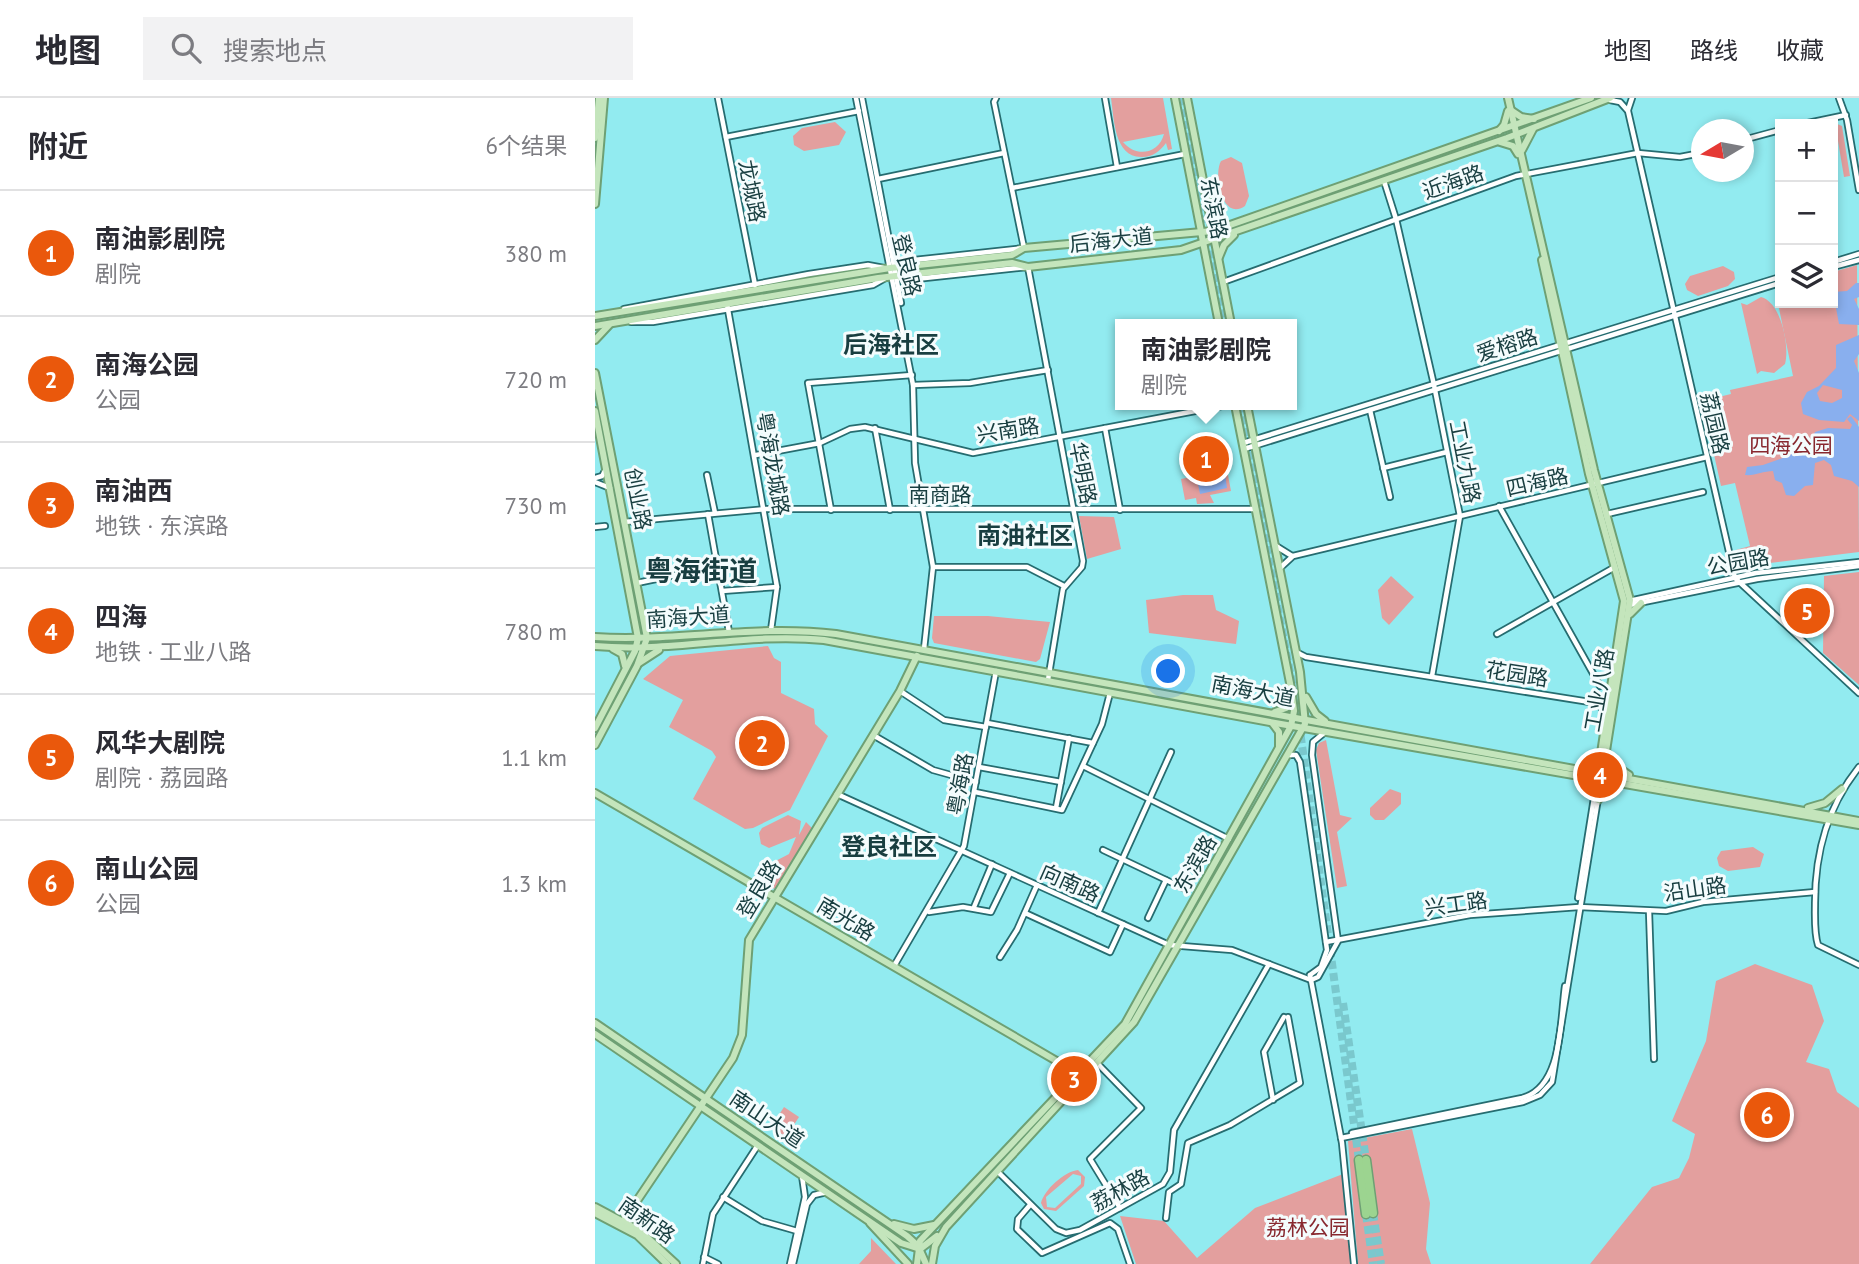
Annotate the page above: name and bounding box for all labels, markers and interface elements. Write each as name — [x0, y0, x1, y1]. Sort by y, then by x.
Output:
search box — [143, 17, 633, 80]
text: 地图 — [35, 28, 101, 71]
icon: search — [167, 29, 205, 67]
text: 搜索地点 — [223, 34, 327, 67]
text: 地图 — [1604, 35, 1652, 66]
text: 路线 — [1690, 35, 1738, 66]
text: 收藏 — [1776, 35, 1824, 66]
north arrow — [1691, 119, 1754, 182]
map controls — [1775, 119, 1838, 308]
button: + — [1775, 119, 1838, 182]
text: 附近 — [28, 126, 88, 165]
text: 6个结果 — [485, 131, 567, 160]
street label: 龙城路 — [733, 158, 771, 224]
street label: 近海路 — [1419, 159, 1487, 205]
street label: 东滨路 — [1195, 175, 1233, 241]
button: − — [1775, 182, 1838, 245]
text: 南油影剧院 — [95, 222, 225, 255]
street label: 后海大道 — [1068, 222, 1154, 258]
street label: 登良路 — [887, 231, 927, 299]
text: 1 — [44, 239, 58, 268]
text: 380 m — [505, 239, 567, 268]
button: layers — [1775, 245, 1838, 308]
text: 剧院 — [95, 259, 141, 288]
popup — [1115, 319, 1297, 410]
street label: 爱榕路 — [1473, 322, 1541, 368]
district label: 后海社区 — [843, 329, 939, 360]
text: 南油影剧院 — [1141, 333, 1271, 366]
text: 南海公园 — [95, 348, 199, 381]
text: 2 — [44, 365, 58, 394]
text: 720 m — [505, 365, 567, 394]
text: 剧院 — [1141, 370, 1187, 399]
text: 公园 — [95, 385, 141, 414]
street label: 荔园路 — [1695, 389, 1735, 457]
street label: 粤海龙城路 — [751, 410, 795, 518]
street label: 兴南路 — [975, 412, 1041, 448]
street label: 工业九路 — [1444, 418, 1486, 506]
park label: 四海公园 — [1749, 432, 1833, 459]
pin: 1 — [1183, 433, 1229, 485]
street label: 华明路 — [1064, 440, 1102, 506]
street label: 四海路 — [1503, 462, 1571, 502]
street label: 创业路 — [619, 466, 657, 532]
text: 南油西 — [95, 474, 173, 507]
street label: 南商路 — [909, 481, 972, 508]
text: 3 — [44, 491, 58, 520]
text: 730 m — [505, 491, 567, 520]
text: 地铁 · 东滨路 — [95, 511, 228, 540]
district label: 南油社区 — [977, 520, 1073, 551]
street label: 公园路 — [1705, 543, 1771, 581]
district label: 粤海街道 — [645, 552, 757, 589]
pin: 5 — [1784, 585, 1830, 637]
text: 四海 — [95, 600, 147, 633]
street label: 南海大道 — [645, 601, 731, 633]
text: 4 — [44, 617, 58, 646]
text: 780 m — [505, 617, 567, 646]
text: 地铁 · 工业八路 — [95, 637, 251, 666]
street label: 工业八路 — [1578, 646, 1620, 734]
your location — [1151, 654, 1185, 688]
street label: 花园路 — [1484, 656, 1550, 692]
street label: 南海大道 — [1209, 670, 1297, 712]
pin: 2 — [739, 717, 785, 769]
text: 风华大剧院 — [95, 726, 225, 759]
text: 5 — [44, 743, 58, 772]
text: 1.1 km — [501, 743, 567, 772]
pin: 4 — [1577, 749, 1623, 801]
street label: 粤海路 — [941, 751, 979, 817]
text: 剧院 · 荔园路 — [95, 763, 228, 792]
street label: 东滨路 — [1168, 830, 1222, 898]
district label: 登良社区 — [841, 831, 937, 862]
text: 南山公园 — [95, 852, 199, 885]
street label: 登良路 — [731, 855, 787, 923]
street label: 向南路 — [1036, 858, 1104, 908]
text: 6 — [44, 869, 58, 898]
text: 1.3 km — [501, 869, 567, 898]
street label: 沿山路 — [1662, 871, 1728, 907]
street label: 兴工路 — [1423, 886, 1489, 922]
text: 公园 — [95, 889, 141, 918]
street label: 南光路 — [812, 891, 880, 947]
pin: 3 — [1051, 1053, 1097, 1105]
street label: 南山大道 — [725, 1084, 809, 1154]
pin: 6 — [1744, 1089, 1790, 1141]
street label: 荔林路 — [1086, 1163, 1154, 1217]
street label: 南新路 — [613, 1191, 681, 1249]
park label: 荔林公园 — [1266, 1214, 1350, 1241]

